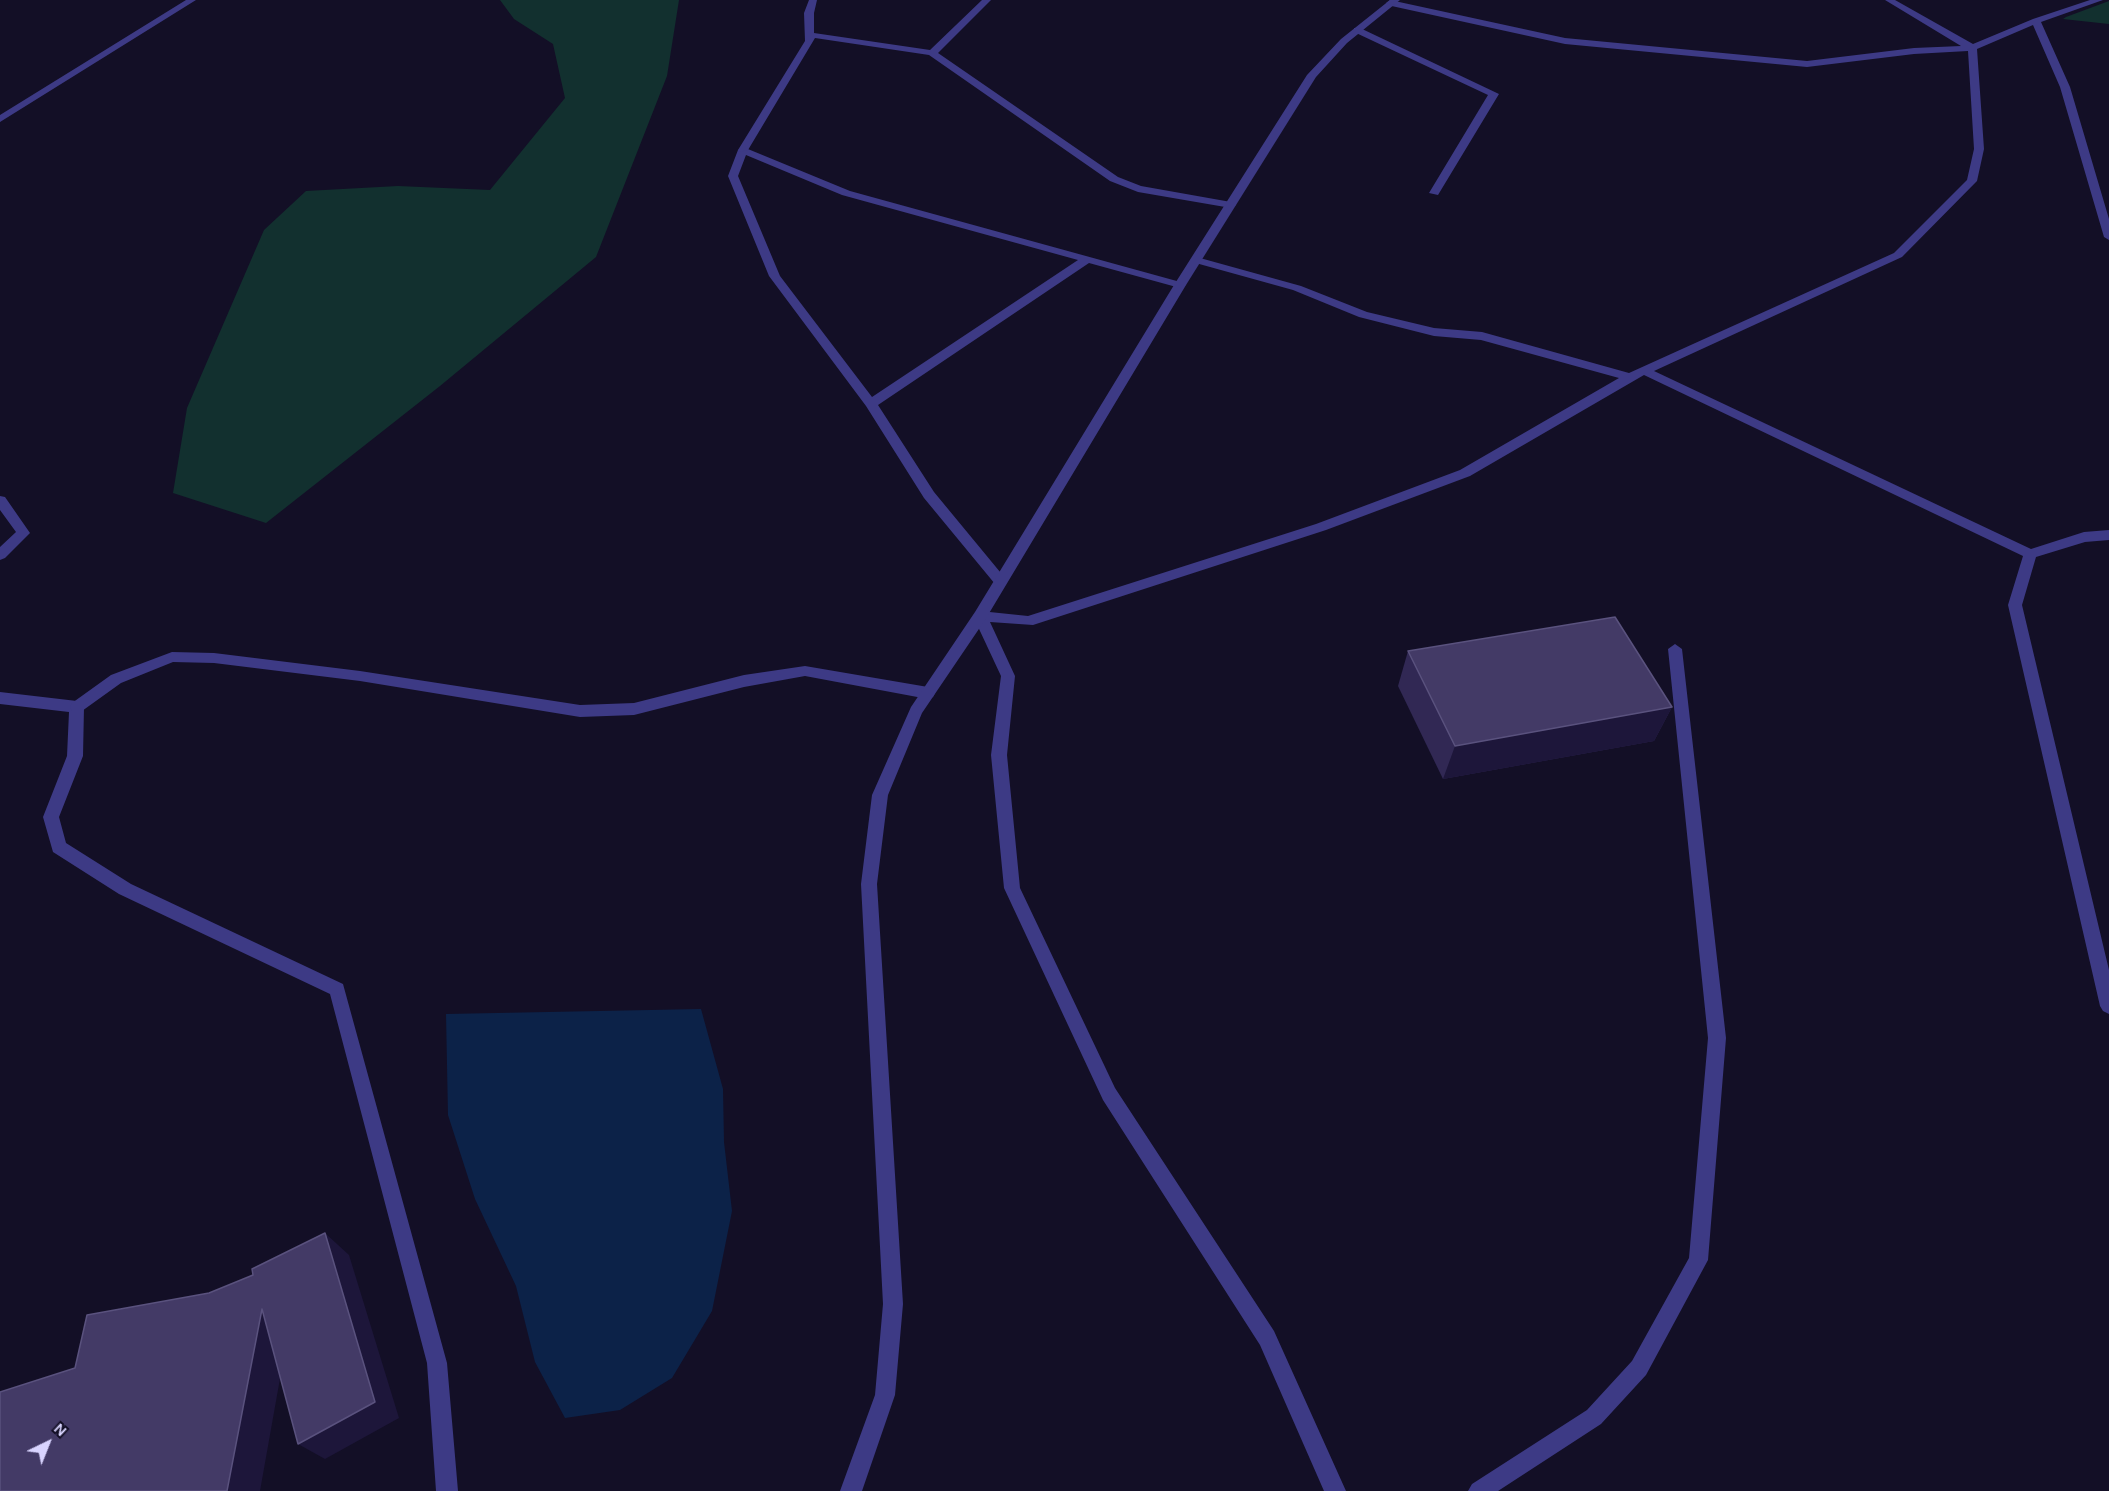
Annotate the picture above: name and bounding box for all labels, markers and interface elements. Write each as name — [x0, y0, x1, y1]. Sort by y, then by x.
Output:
north arrow — [18, 1413, 78, 1473]
text: N — [50, 1419, 71, 1440]

